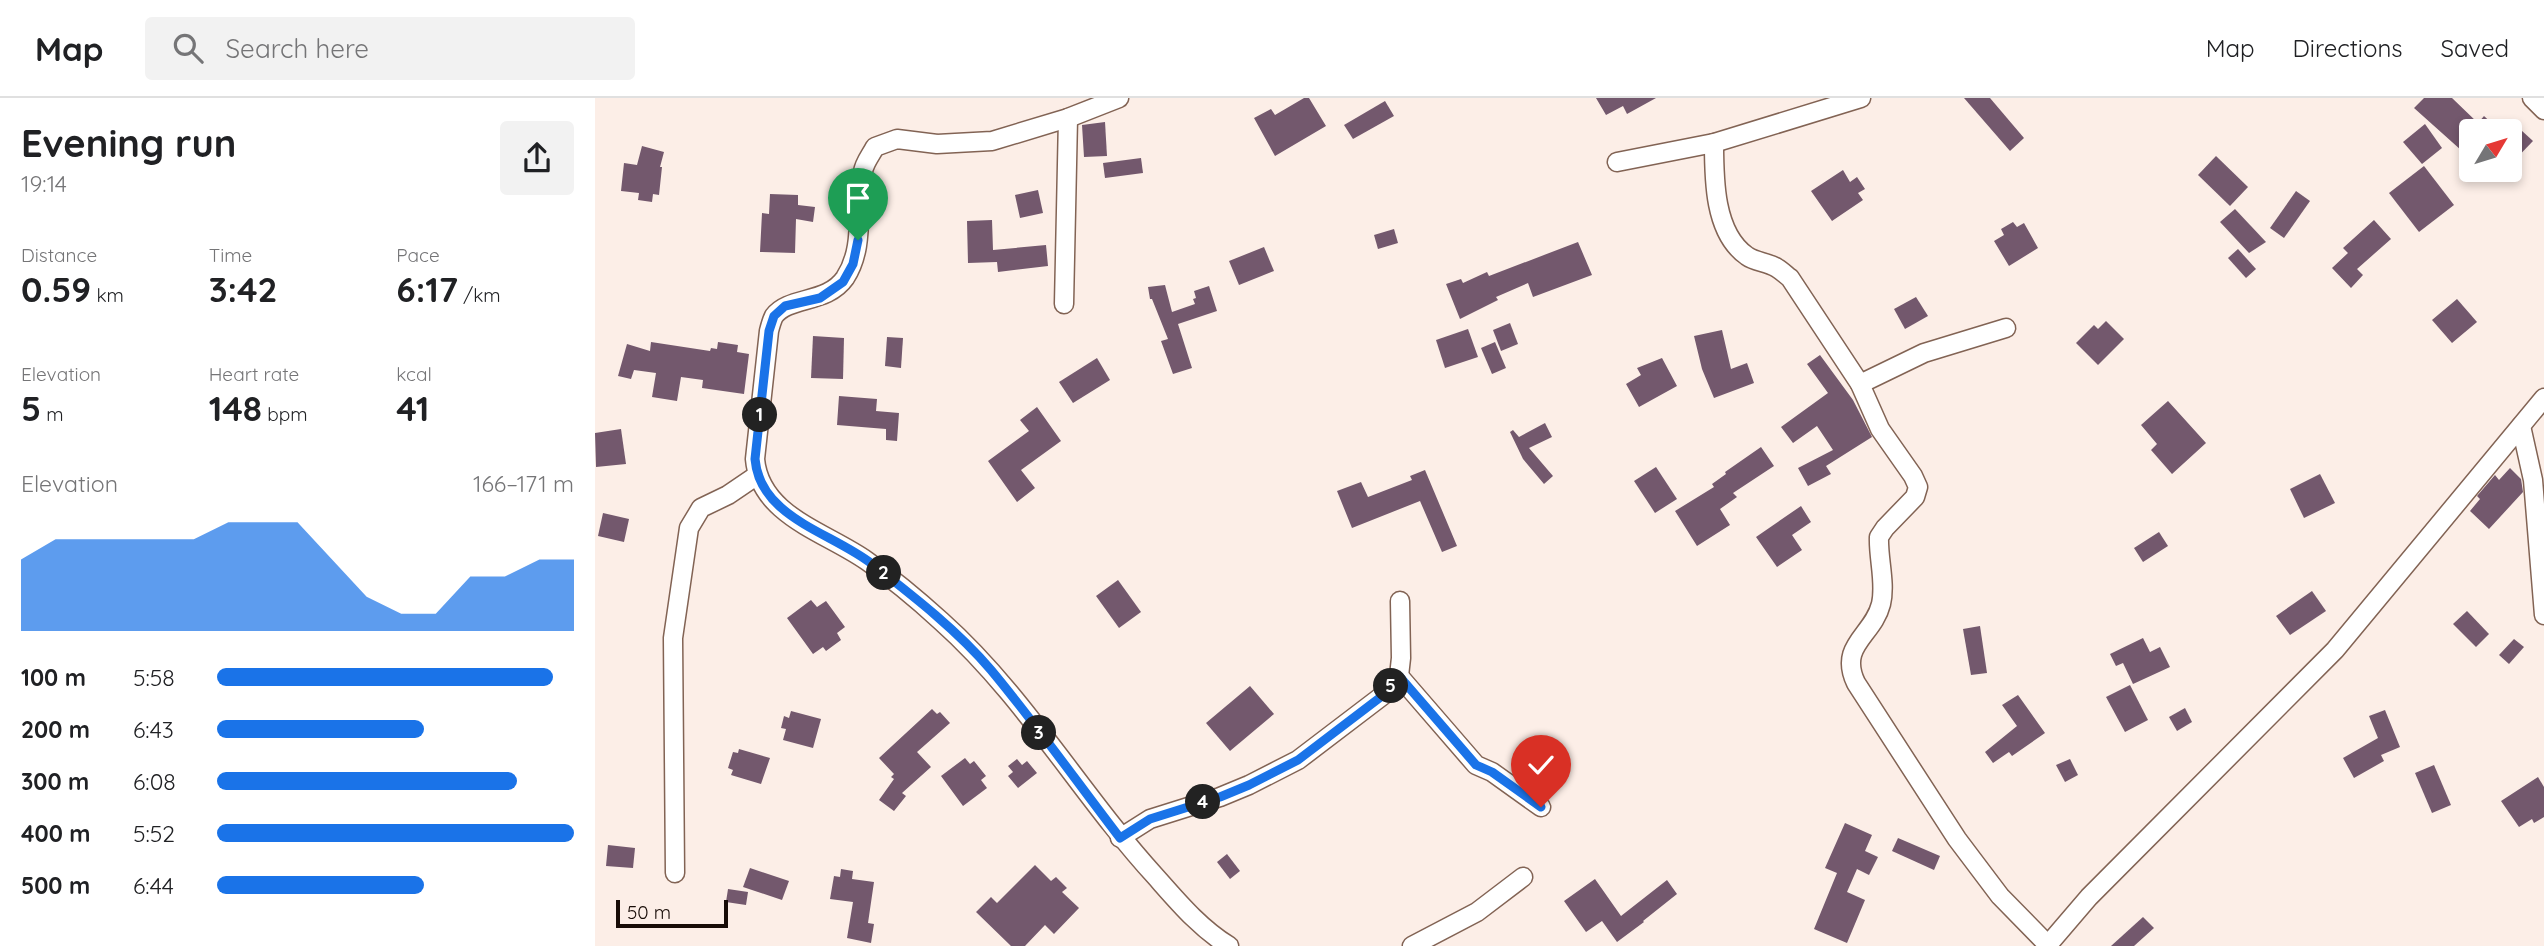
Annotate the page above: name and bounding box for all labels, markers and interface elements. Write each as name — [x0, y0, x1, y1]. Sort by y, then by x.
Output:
search box — [145, 17, 635, 80]
text: Map — [35, 28, 103, 69]
icon: search — [169, 29, 207, 67]
text: Search here — [225, 32, 369, 65]
text: Map — [2206, 33, 2255, 63]
text: Directions — [2293, 33, 2403, 63]
text: Saved — [2441, 33, 2509, 63]
text: Evening run — [21, 119, 236, 167]
north arrow — [2459, 119, 2522, 182]
map controls — [2459, 119, 2522, 182]
button: share — [500, 121, 574, 195]
pin — [828, 168, 888, 240]
text: 19:14 — [21, 169, 67, 198]
icon: arrive — [839, 179, 877, 217]
text: Distance — [21, 243, 97, 267]
text: Time — [209, 243, 252, 267]
text: Pace — [396, 243, 440, 267]
text: 0.59 — [21, 267, 91, 311]
text: 3:42 — [209, 267, 278, 311]
text: 6:17 — [396, 267, 458, 311]
text: km — [91, 283, 124, 307]
text: /km — [458, 283, 501, 307]
text: Elevation — [21, 362, 101, 386]
text: Heart rate — [209, 362, 299, 386]
text: kcal — [396, 362, 432, 386]
text: 5 — [21, 386, 41, 430]
text: 148 — [209, 386, 262, 430]
text: 41 — [396, 386, 429, 430]
pin: 1 — [743, 398, 777, 432]
text: m — [41, 402, 64, 426]
text: bpm — [262, 402, 308, 426]
text: 1 — [756, 402, 763, 426]
text: Elevation — [21, 469, 118, 498]
text: 166–171 m — [473, 469, 574, 498]
pin: 2 — [867, 556, 901, 590]
text: 2 — [878, 560, 889, 584]
text: 100 m — [21, 663, 86, 692]
text: 5:58 — [133, 663, 175, 692]
pin: 5 — [1373, 668, 1409, 704]
text: 5 — [1385, 673, 1396, 697]
text: 200 m — [21, 715, 90, 744]
text: 6:43 — [133, 715, 174, 744]
pin: 3 — [1021, 716, 1057, 750]
text: 3 — [1033, 720, 1044, 744]
pin — [1511, 735, 1571, 807]
icon: check — [1522, 746, 1560, 784]
text: 300 m — [21, 767, 89, 796]
text: 6:08 — [133, 767, 176, 796]
pin: 4 — [1185, 784, 1221, 820]
text: 4 — [1197, 789, 1208, 813]
text: 400 m — [21, 819, 90, 848]
text: 5:52 — [133, 819, 175, 848]
text: 500 m — [21, 871, 90, 900]
text: 6:44 — [133, 871, 174, 900]
scale bar — [616, 897, 728, 929]
text: 50 m — [627, 900, 671, 924]

